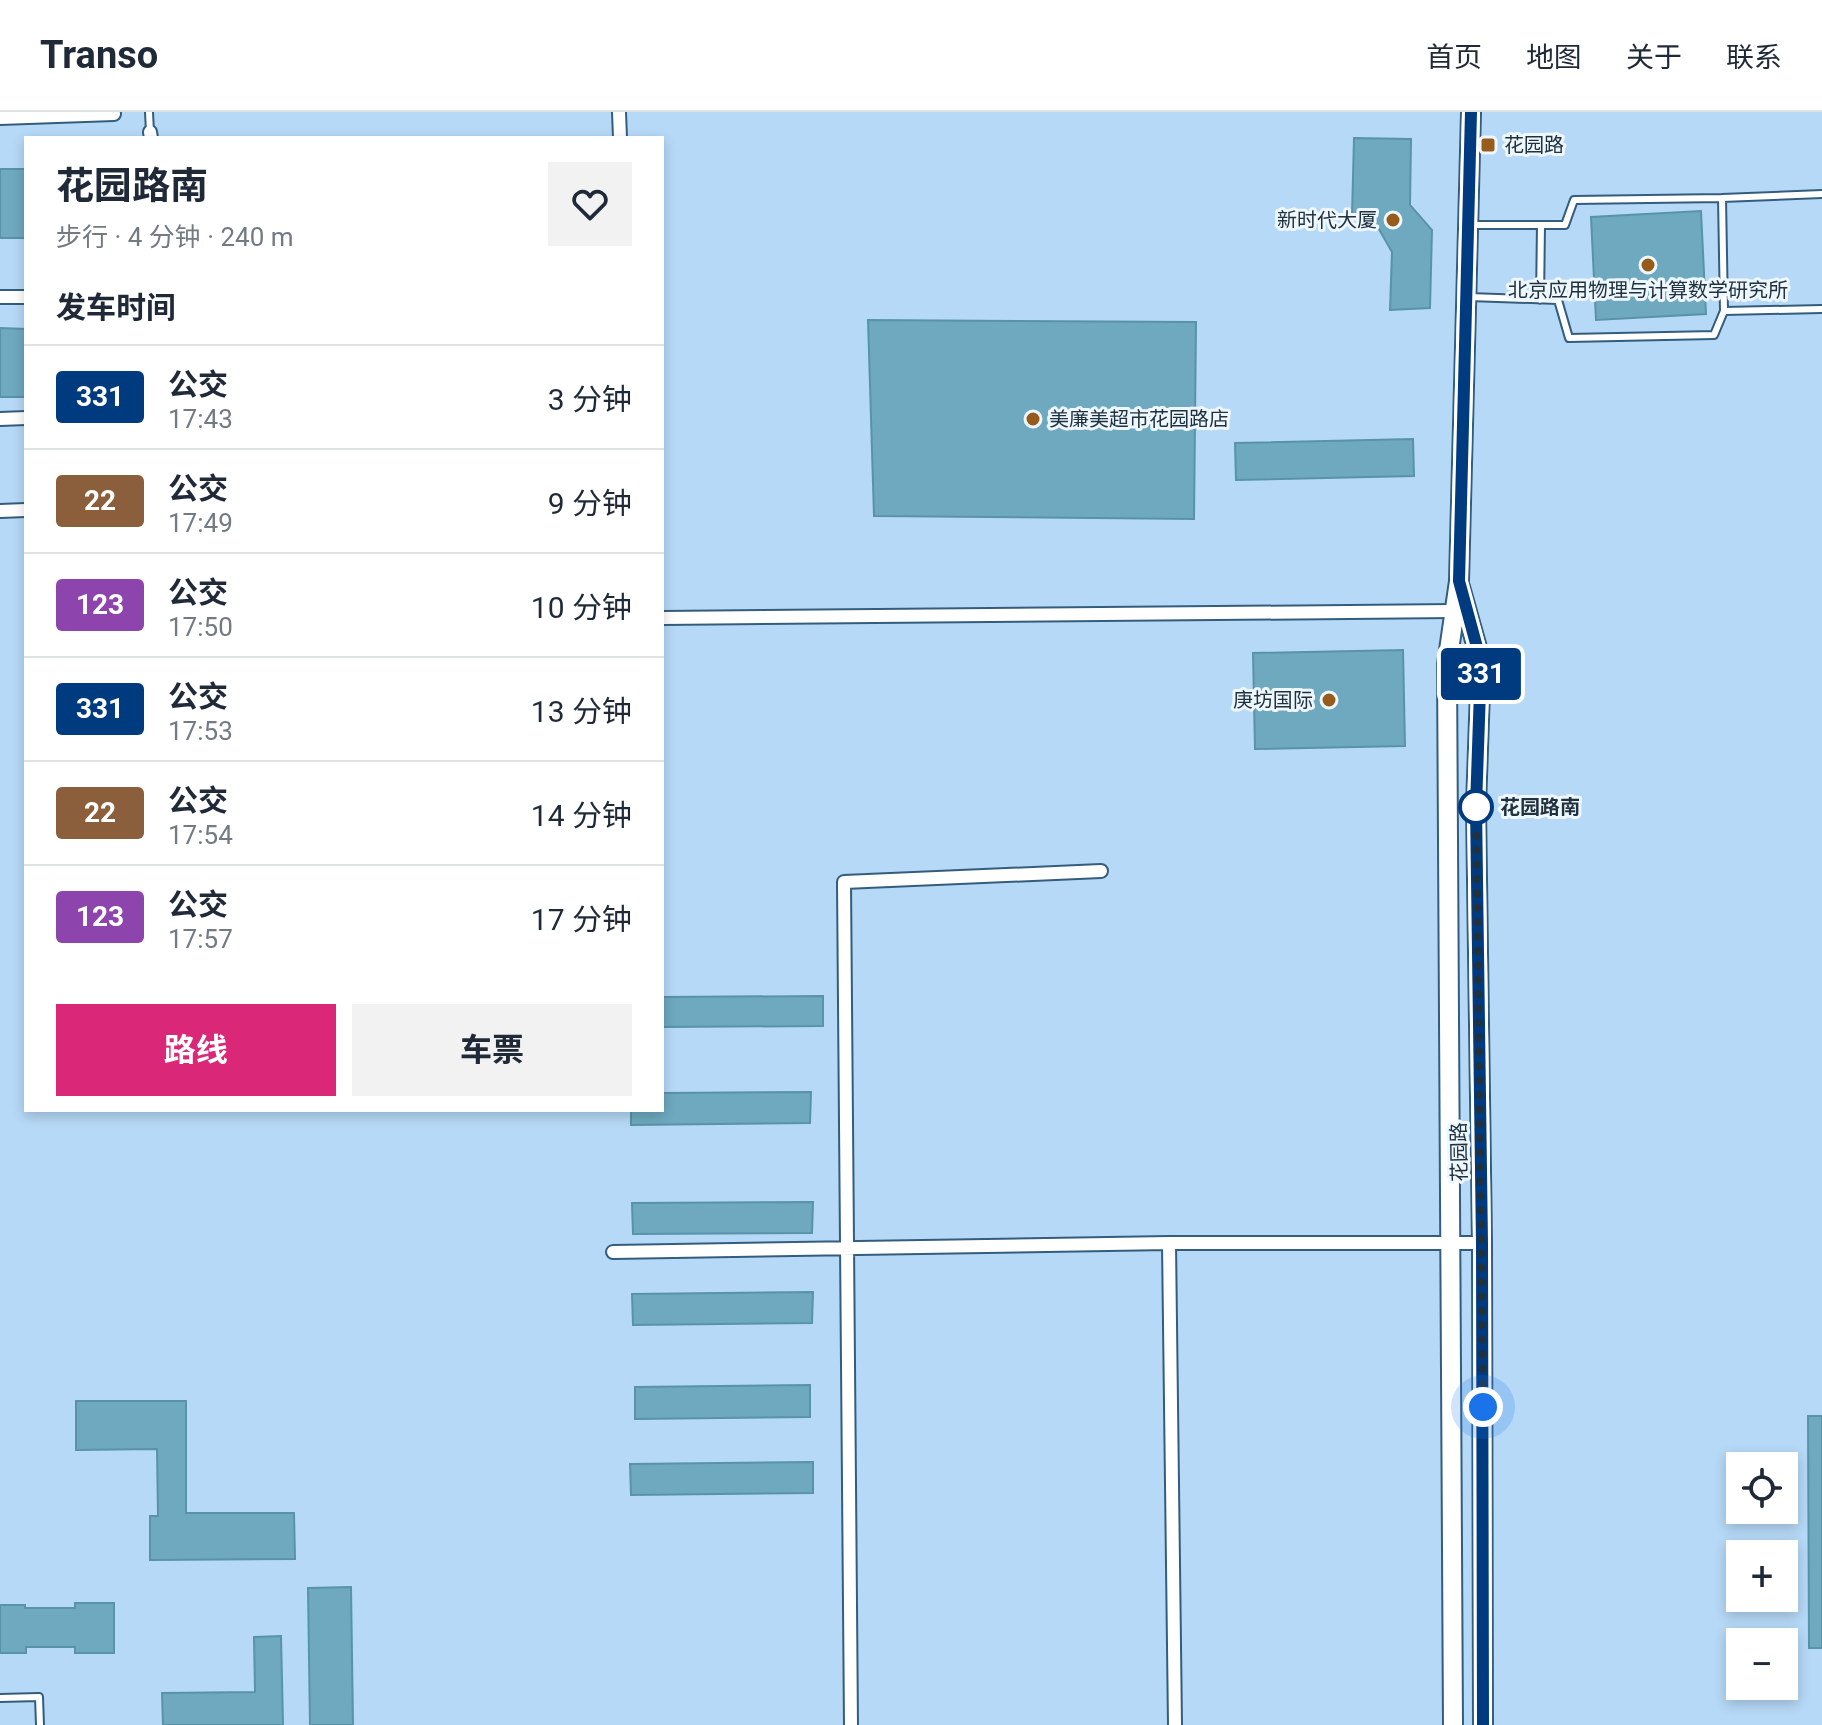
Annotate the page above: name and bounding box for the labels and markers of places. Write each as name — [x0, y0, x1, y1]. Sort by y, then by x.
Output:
place label: 花园路 — [1504, 133, 1564, 157]
marker: 花园路 — [1479, 136, 1497, 154]
place label: 新时代大厦 — [1277, 208, 1377, 232]
marker: 新时代大厦 — [1384, 211, 1402, 229]
marker: 北京应用物理与计算数学研究所 — [1639, 256, 1657, 274]
place label: 北京应用物理与计算数学研究所 — [1508, 278, 1788, 302]
place label: 美廉美超市花园路店 — [1049, 407, 1229, 431]
marker: 美廉美超市花园路店 — [1024, 410, 1042, 428]
place label: 庚坊国际 — [1233, 688, 1313, 712]
marker: 庚坊国际 — [1320, 691, 1338, 709]
marker: 花园路南 — [1459, 790, 1493, 824]
place label: 花园路南 — [1500, 795, 1580, 819]

